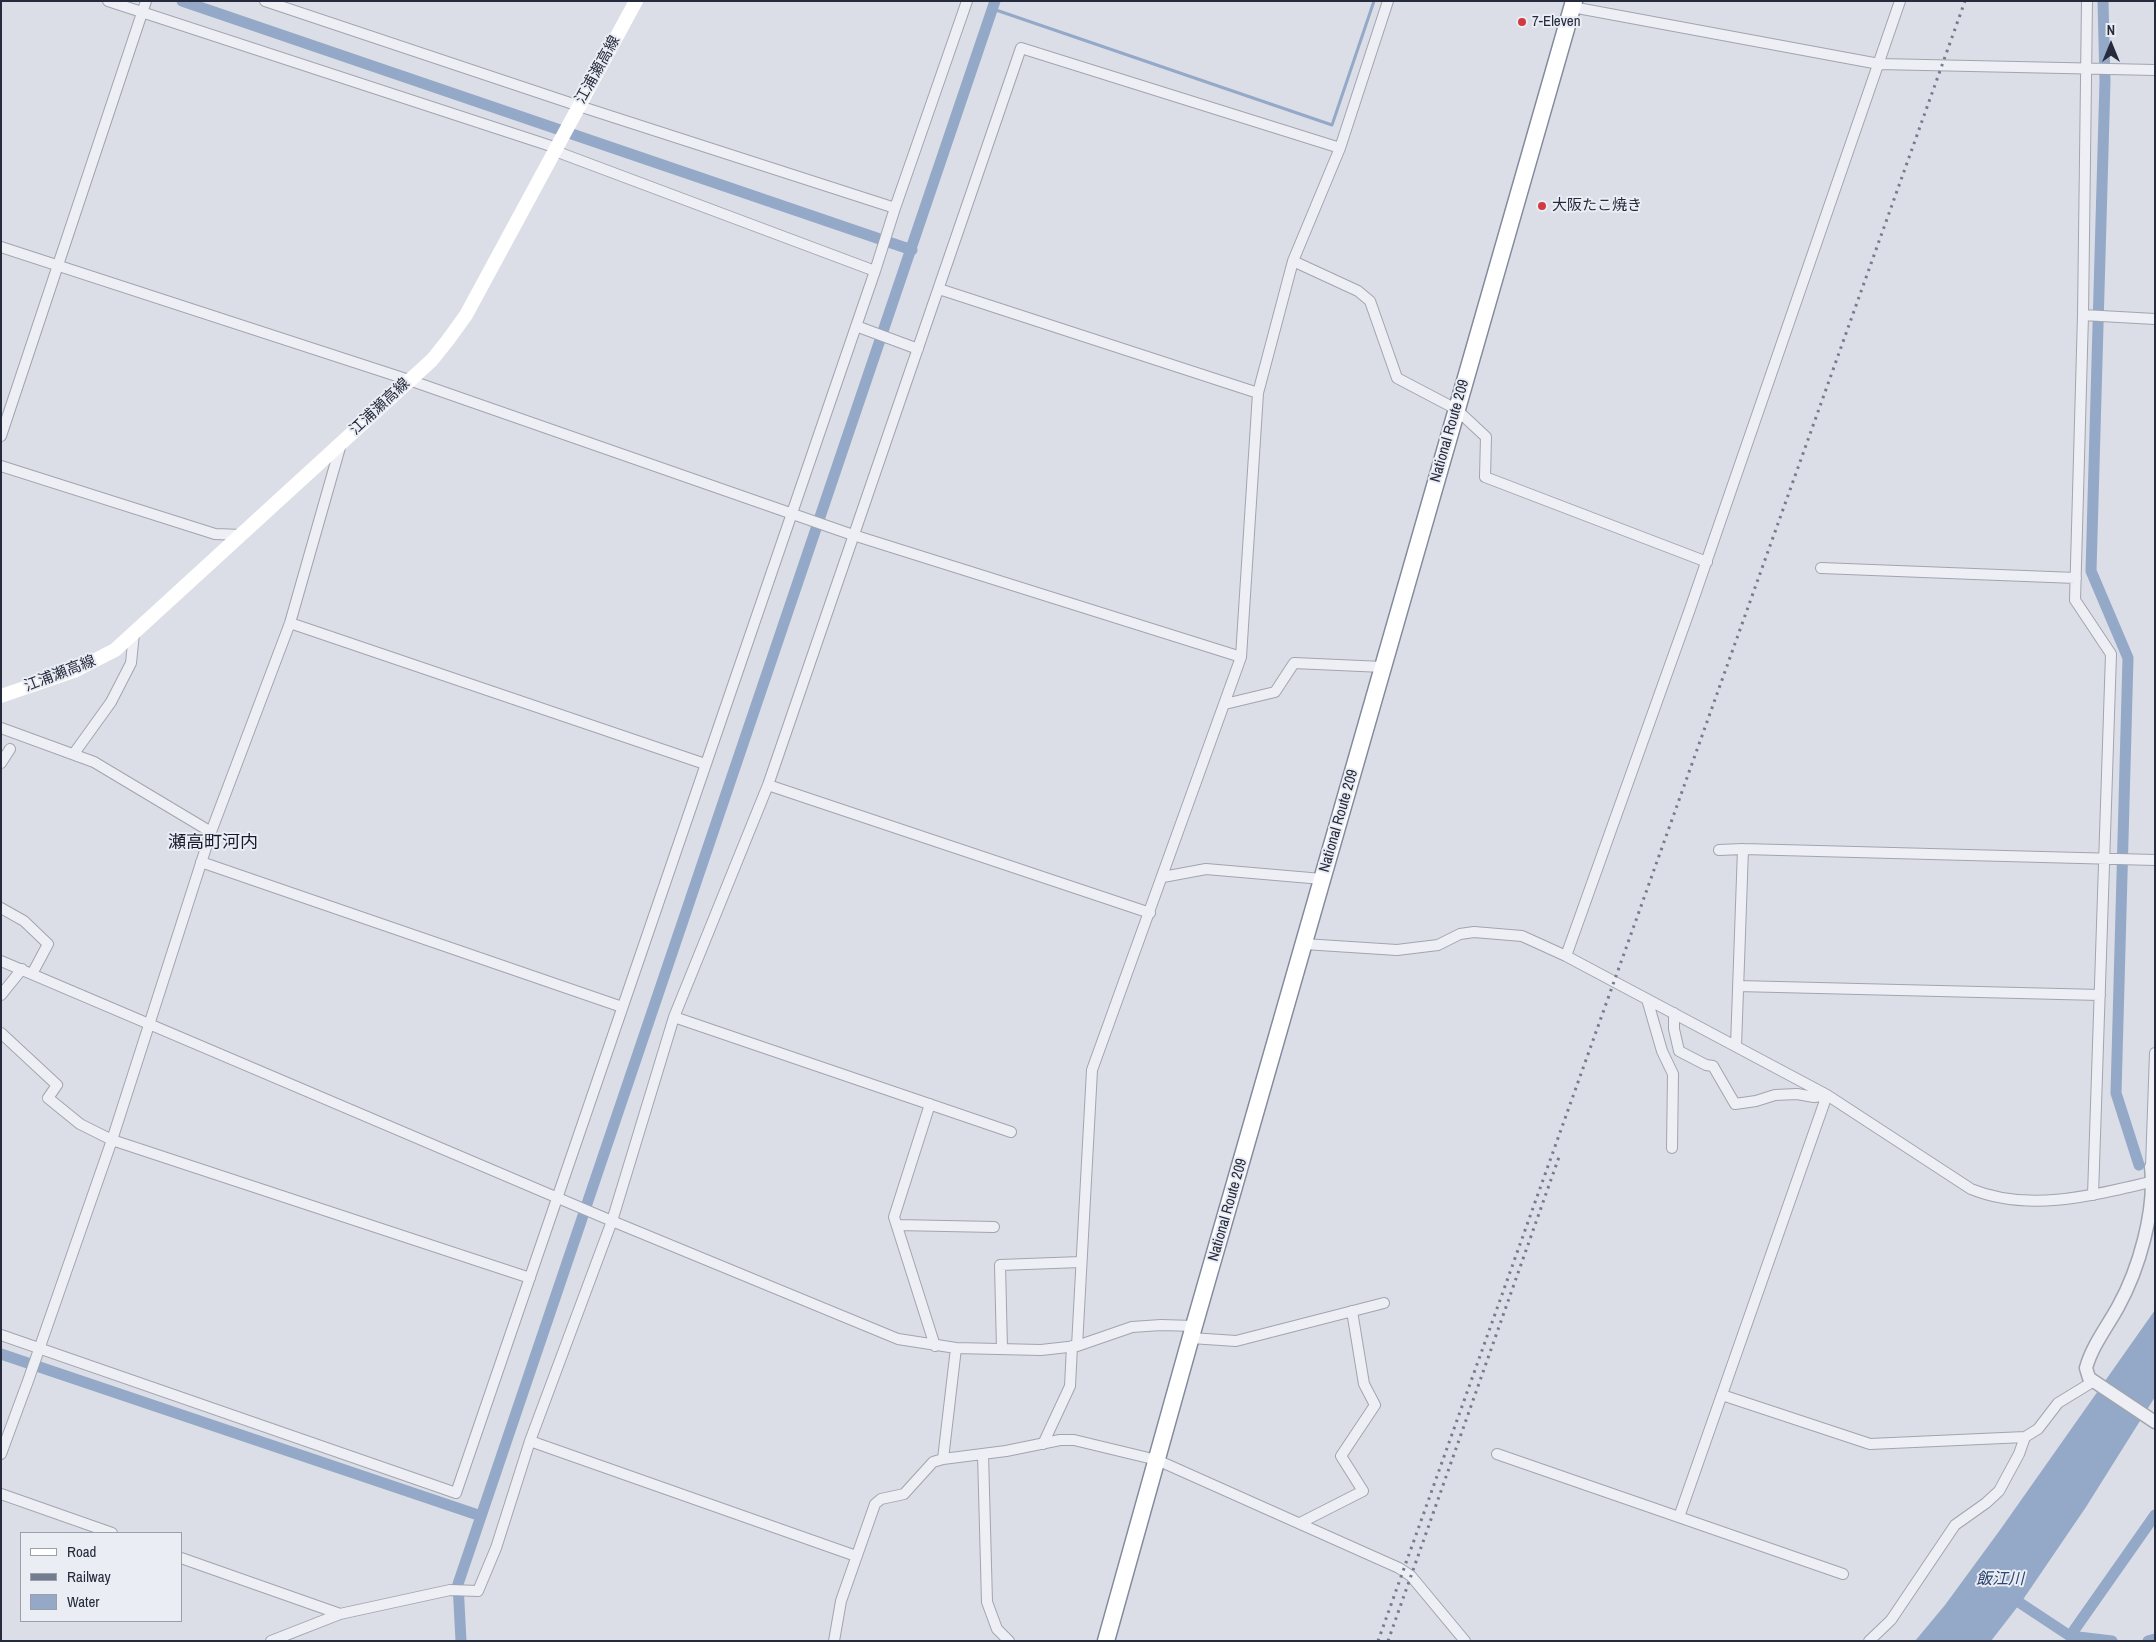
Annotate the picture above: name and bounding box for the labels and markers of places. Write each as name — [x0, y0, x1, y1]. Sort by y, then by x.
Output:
place label: 7-Eleven — [1532, 13, 1581, 31]
marker: 7-Eleven — [1516, 16, 1528, 28]
place label: 大阪たこ焼き — [1552, 197, 1642, 215]
marker: 大阪たこ焼き — [1536, 200, 1548, 212]

